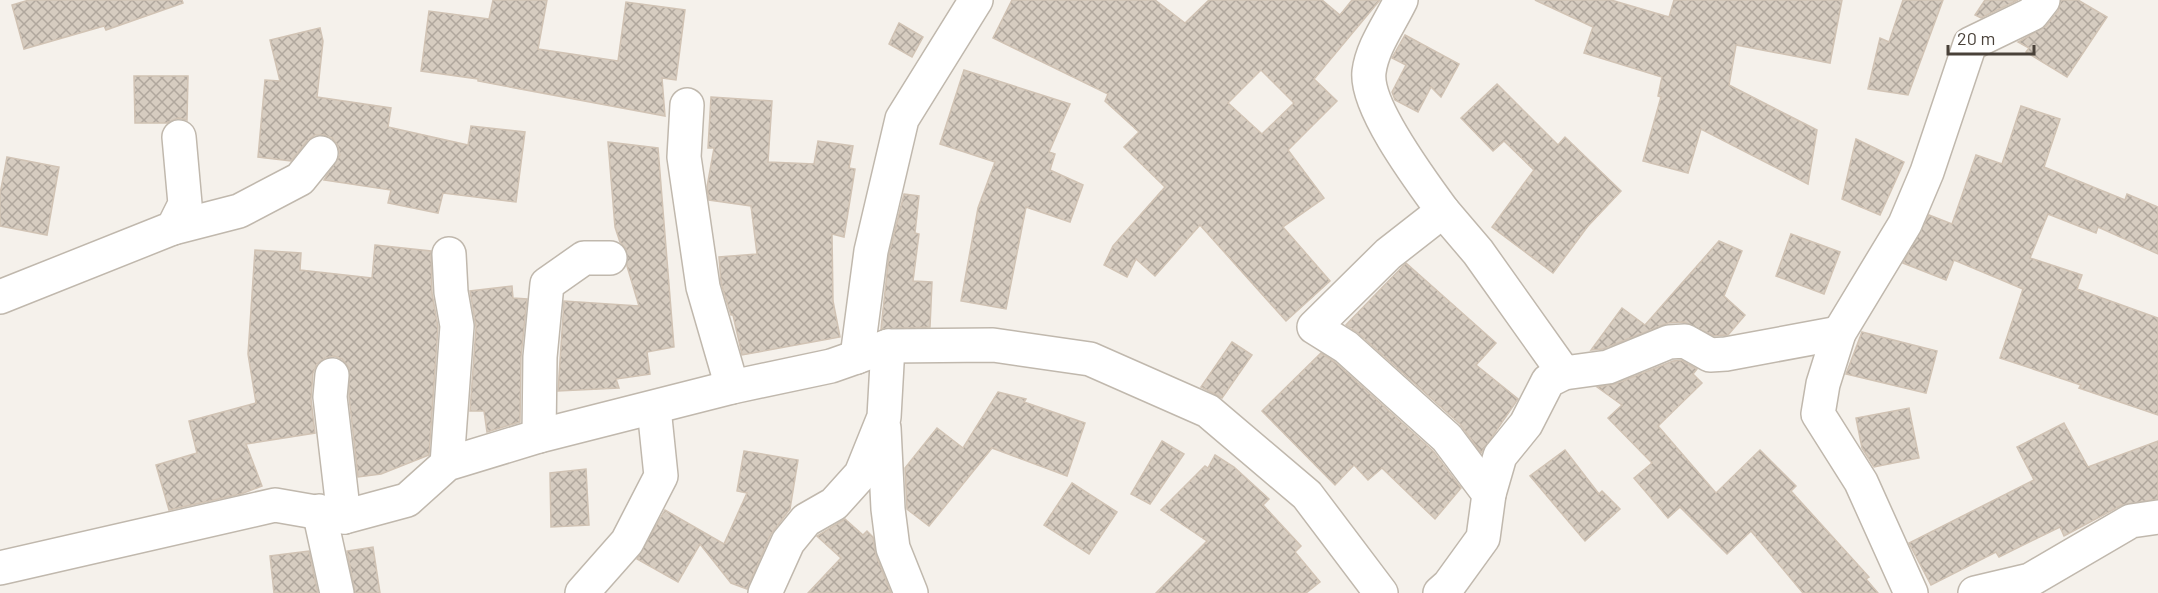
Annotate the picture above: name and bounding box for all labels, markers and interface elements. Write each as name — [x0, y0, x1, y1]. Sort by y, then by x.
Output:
scale bar — [1948, 18, 2034, 56]
text: 20 m — [1957, 27, 1995, 49]

